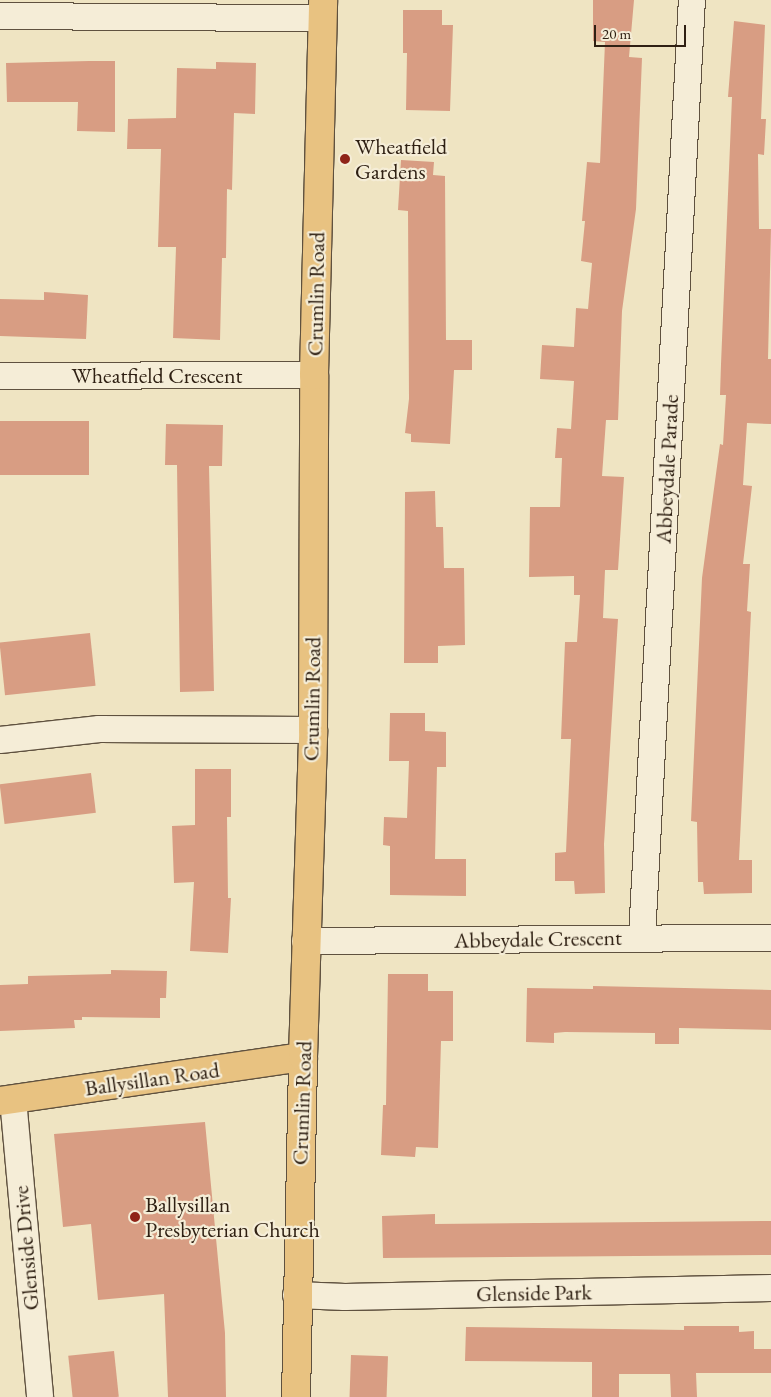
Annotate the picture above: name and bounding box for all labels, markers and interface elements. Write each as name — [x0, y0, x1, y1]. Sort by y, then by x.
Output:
scale bar — [596, 15, 688, 47]
text: 20 m — [602, 24, 631, 43]
place label: Wheatfield Gardens — [355, 133, 447, 184]
marker: Wheatfield Gardens — [339, 153, 351, 165]
street label: Crumlin Road — [302, 232, 330, 356]
street label: Wheatfield Crescent — [72, 363, 242, 389]
street label: Abbeydale Parade — [650, 394, 684, 544]
street label: Crumlin Road — [298, 637, 326, 761]
street label: Abbeydale Crescent — [454, 924, 622, 954]
street label: Crumlin Road — [287, 1040, 317, 1166]
street label: Ballysillan Road — [83, 1056, 221, 1102]
street label: Glenside Drive — [7, 1185, 45, 1311]
place label: Ballysillan Presbyterian Church — [145, 1191, 320, 1242]
marker: Ballysillan Presbyterian Church — [129, 1211, 141, 1223]
street label: Glenside Park — [476, 1279, 592, 1307]

